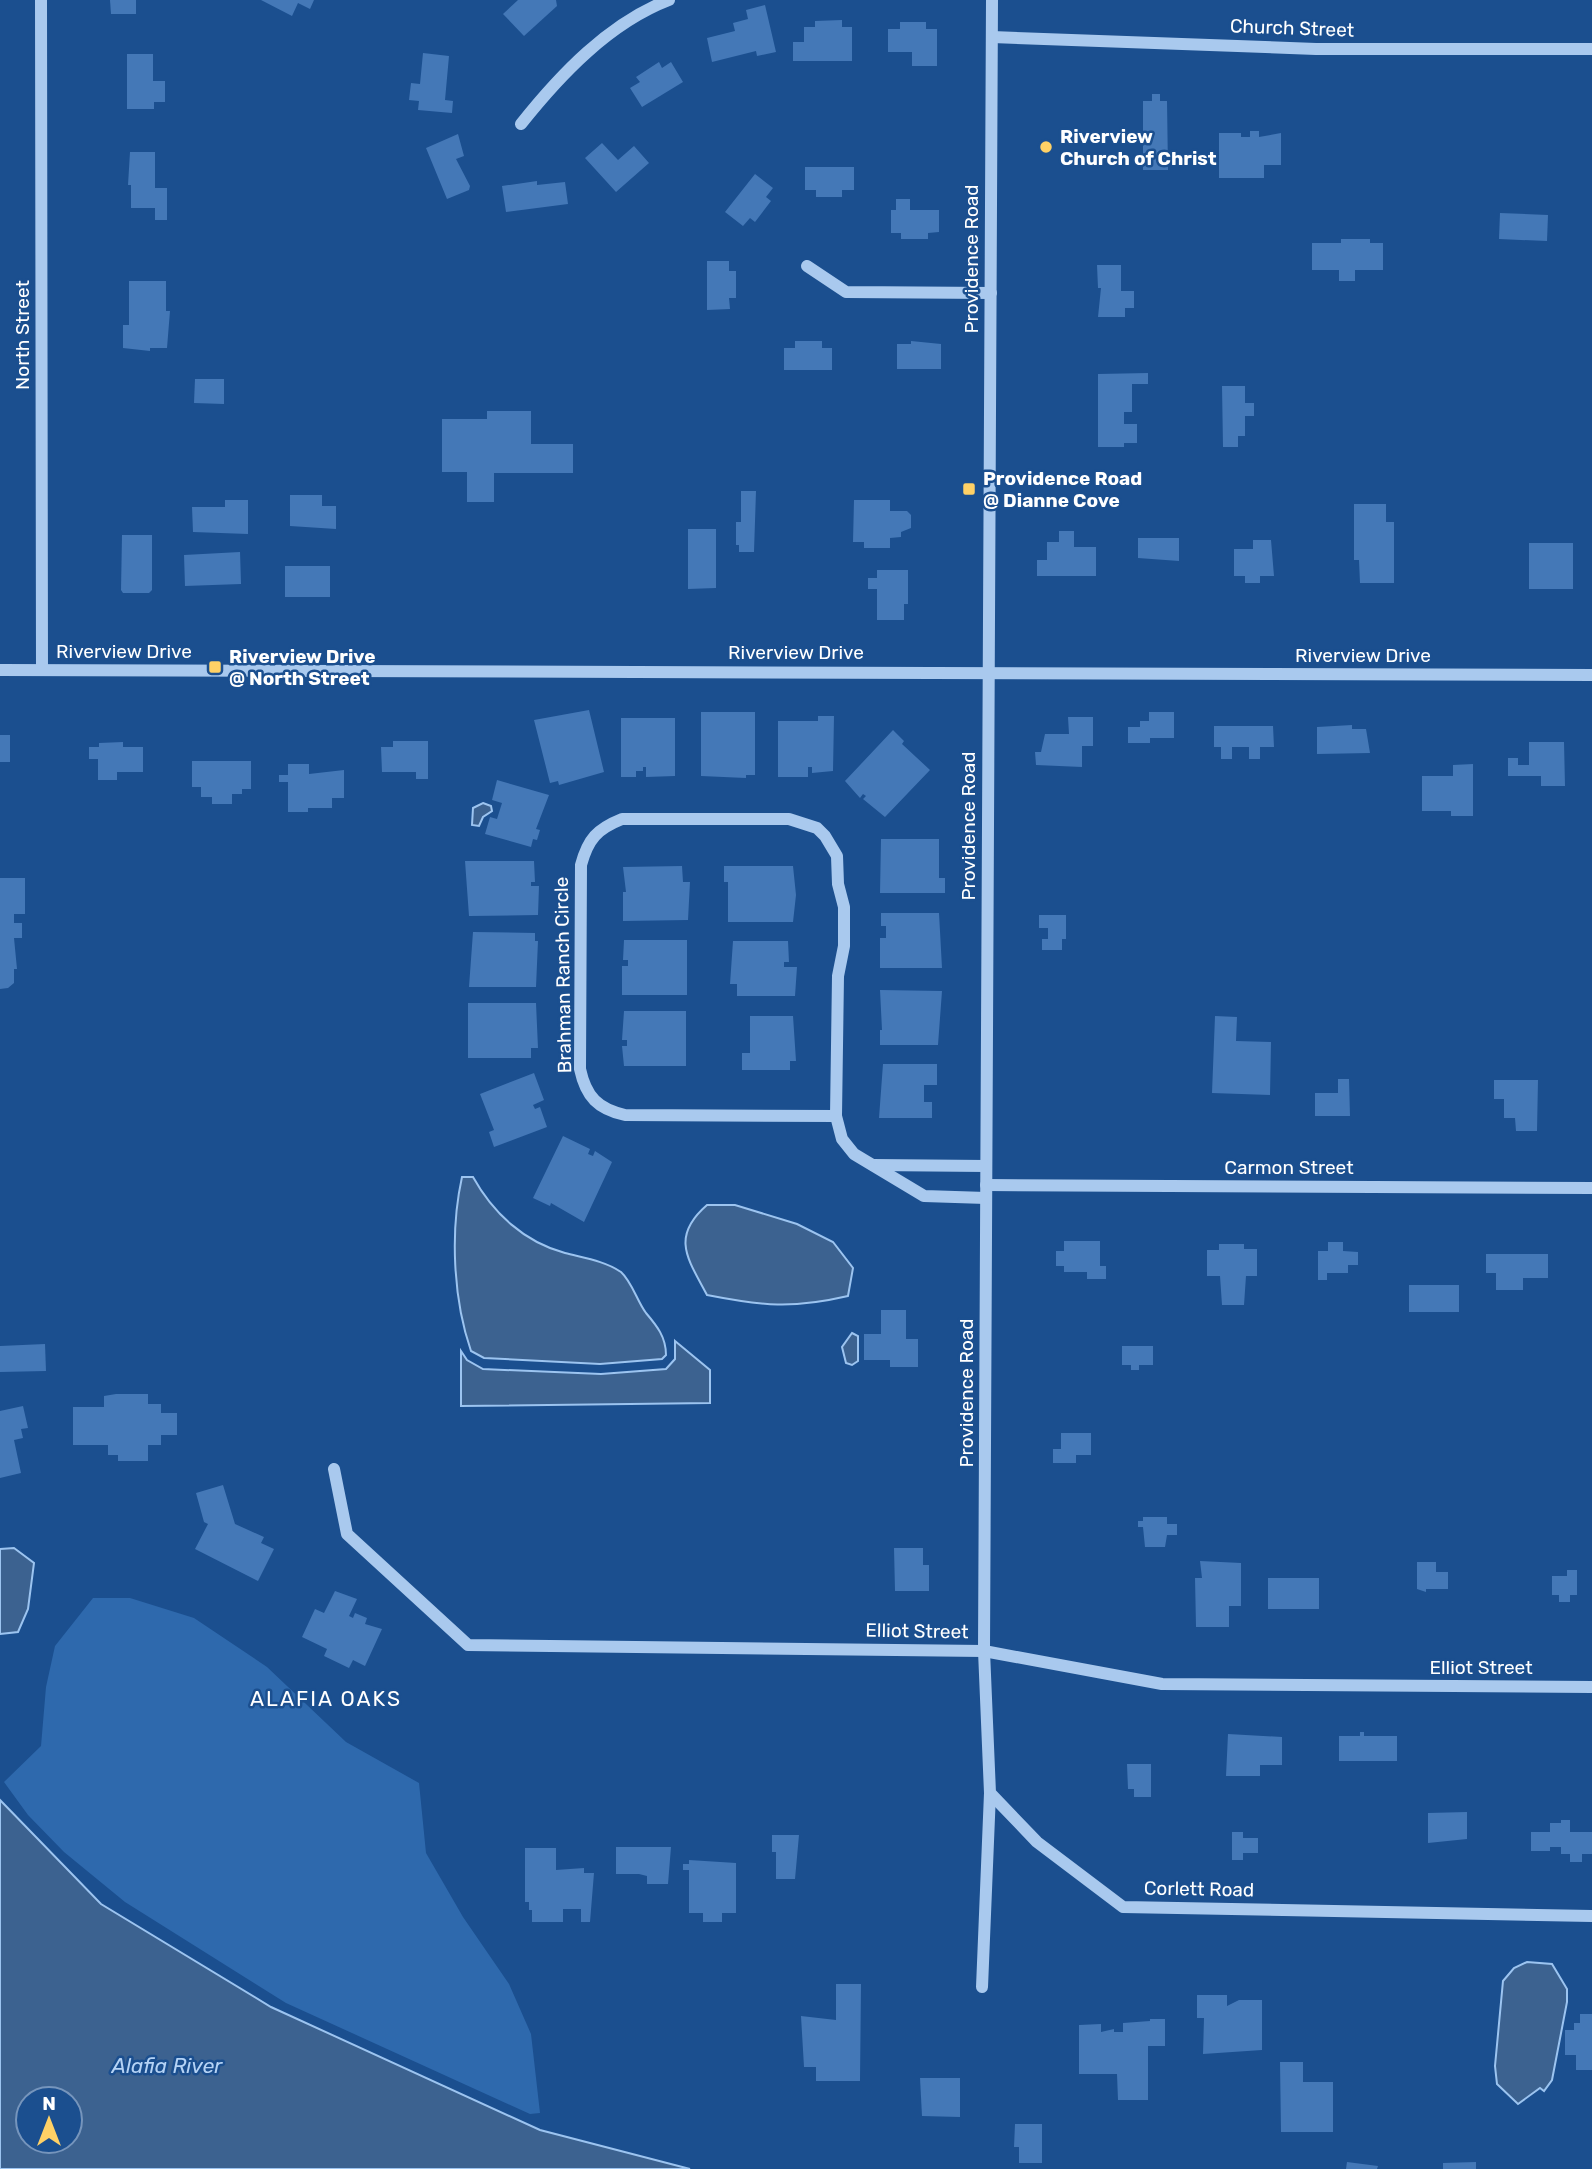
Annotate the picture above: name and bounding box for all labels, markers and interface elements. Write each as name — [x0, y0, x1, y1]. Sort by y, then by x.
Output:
street label: Church Street — [1229, 14, 1355, 42]
place label: Riverview Church of Christ — [1060, 125, 1217, 170]
marker: Riverview Church of Christ — [1038, 139, 1054, 155]
street label: Providence Road — [960, 184, 983, 334]
street label: North Street — [11, 279, 34, 390]
place label: Providence Road @ Dianne Cove — [983, 467, 1142, 512]
marker: Providence Road @ Dianne Cove — [961, 481, 977, 497]
street label: Riverview Drive — [56, 640, 192, 663]
street label: Riverview Drive — [728, 641, 864, 664]
street label: Riverview Drive — [1295, 644, 1431, 667]
place label: Riverview Drive @ North Street — [229, 645, 376, 690]
marker: Riverview Drive @ North Street — [207, 659, 223, 675]
street label: Providence Road — [957, 751, 980, 901]
street label: Brahman Ranch Circle — [550, 877, 576, 1073]
street label: Carmon Street — [1224, 1156, 1354, 1179]
street label: Providence Road — [955, 1318, 978, 1468]
street label: Elliot Street — [865, 1619, 969, 1643]
street label: Elliot Street — [1429, 1656, 1533, 1679]
district label: ALAFIA OAKS — [250, 1686, 402, 1711]
street label: Corlett Road — [1144, 1877, 1254, 1901]
water label: Alafia River — [111, 2053, 223, 2078]
north arrow — [14, 2085, 84, 2155]
text: N — [42, 2092, 56, 2115]

